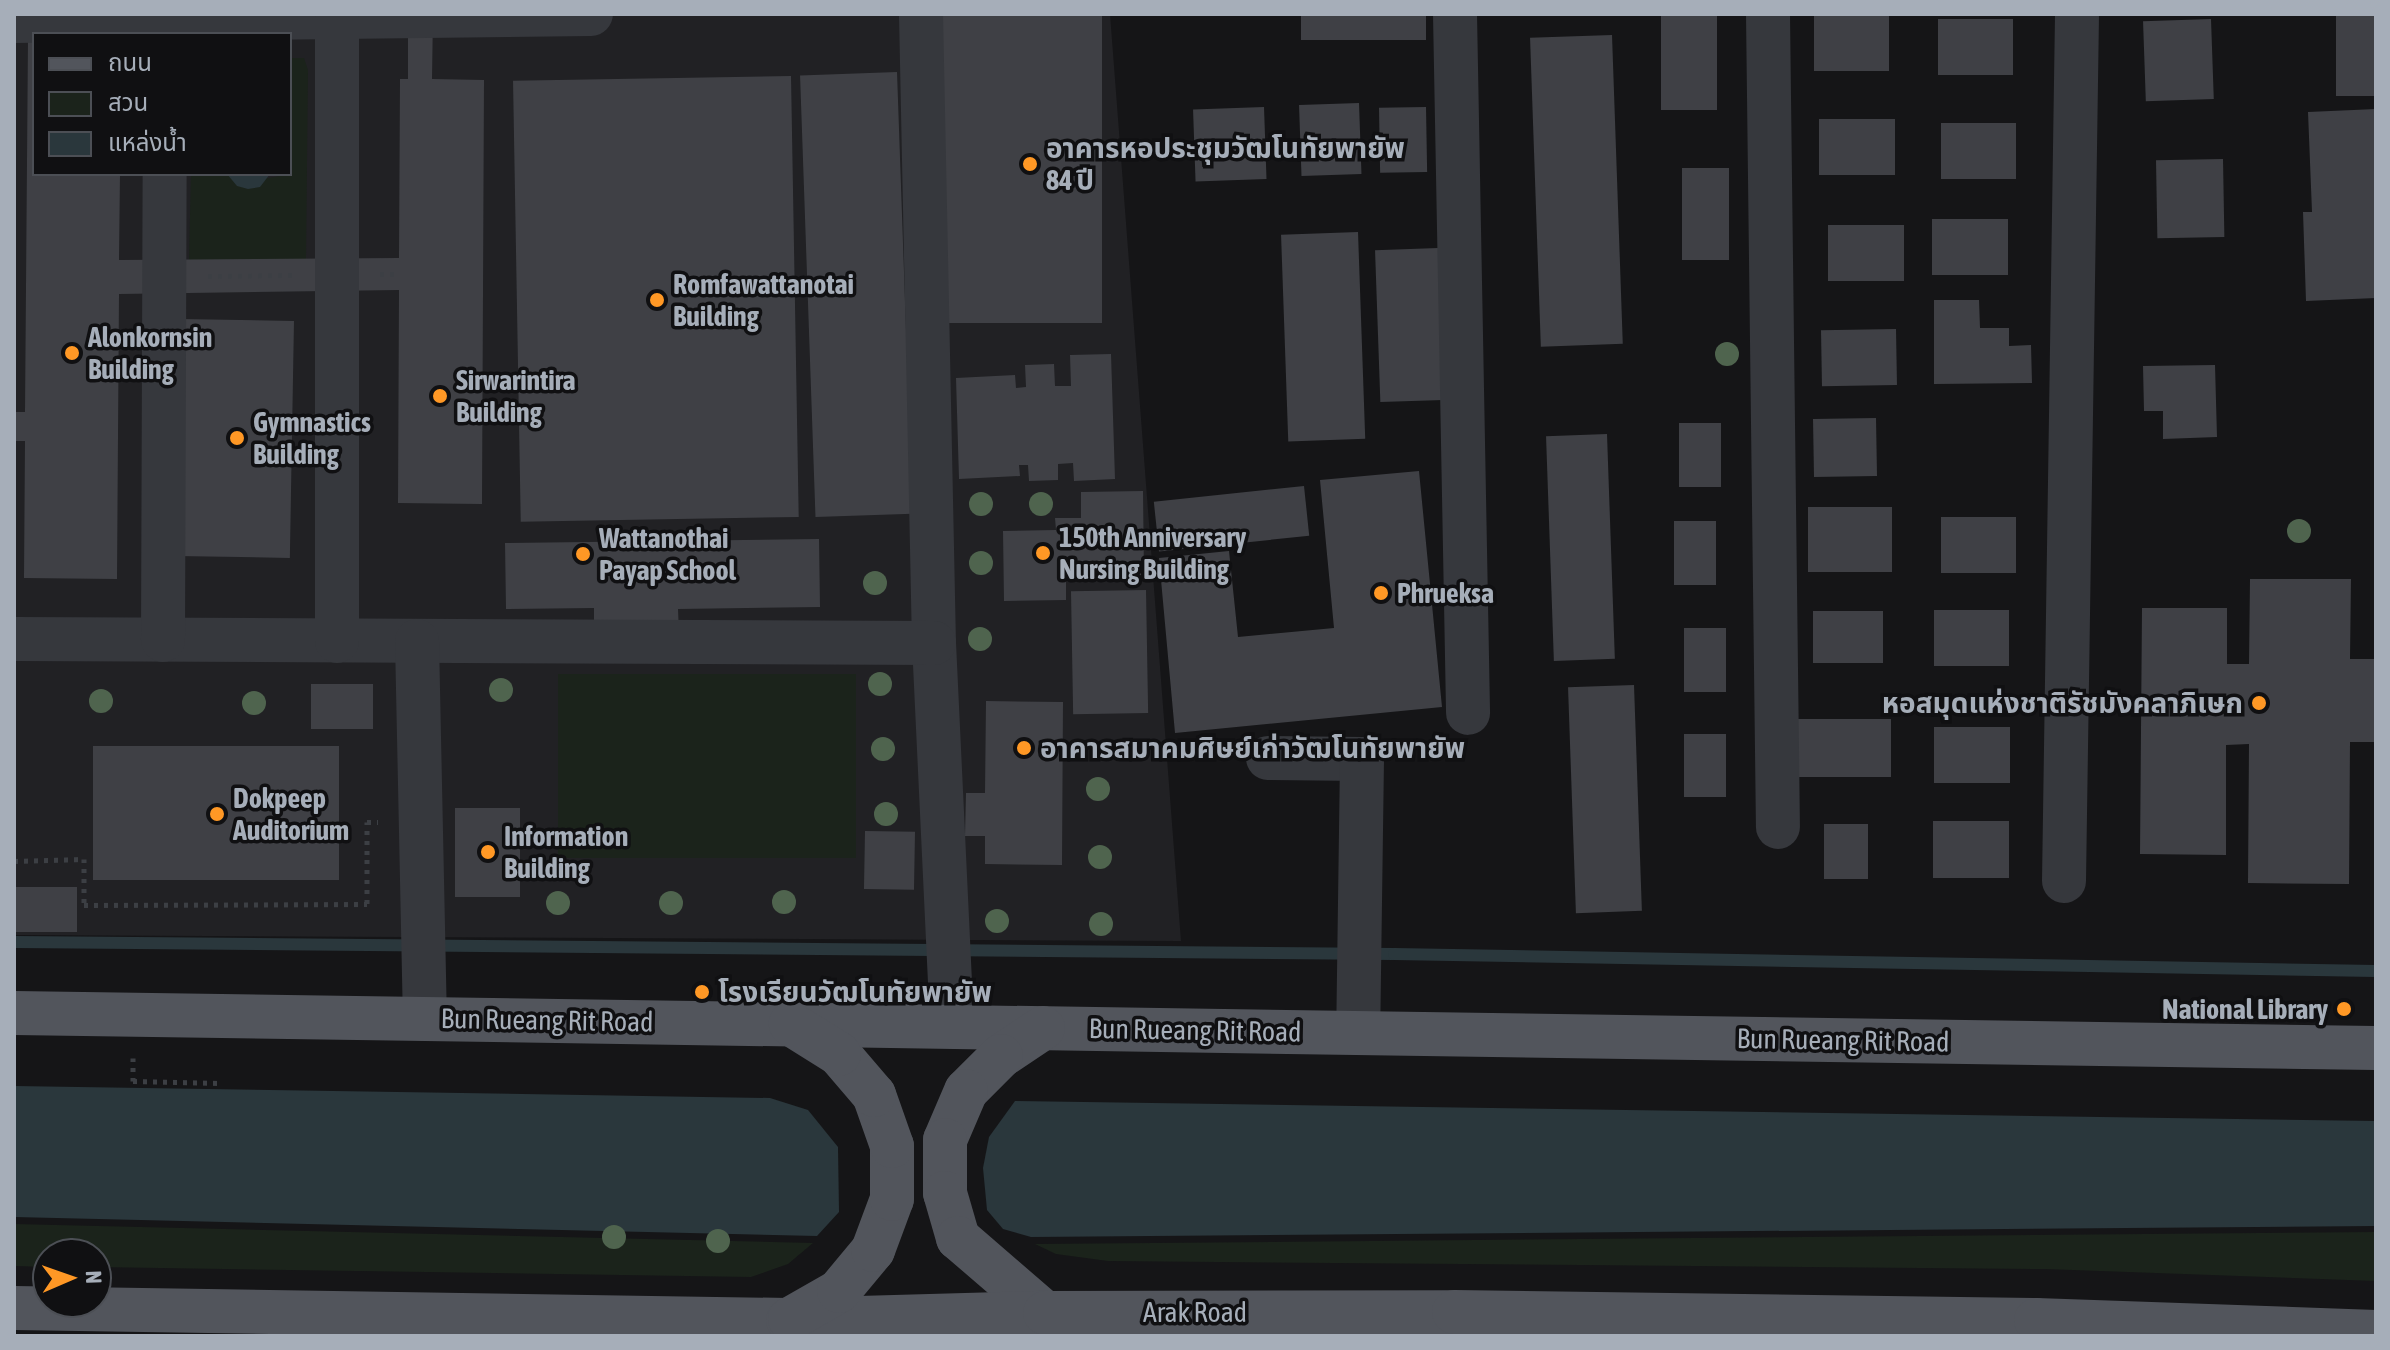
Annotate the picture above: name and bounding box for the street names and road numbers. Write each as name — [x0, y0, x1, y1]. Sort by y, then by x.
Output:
street label: Bun Rueang Rit Road — [440, 1001, 654, 1039]
street label: Bun Rueang Rit Road — [1088, 1011, 1302, 1049]
street label: Bun Rueang Rit Road — [1736, 1021, 1950, 1059]
street label: Arak Road — [1143, 1295, 1247, 1329]

